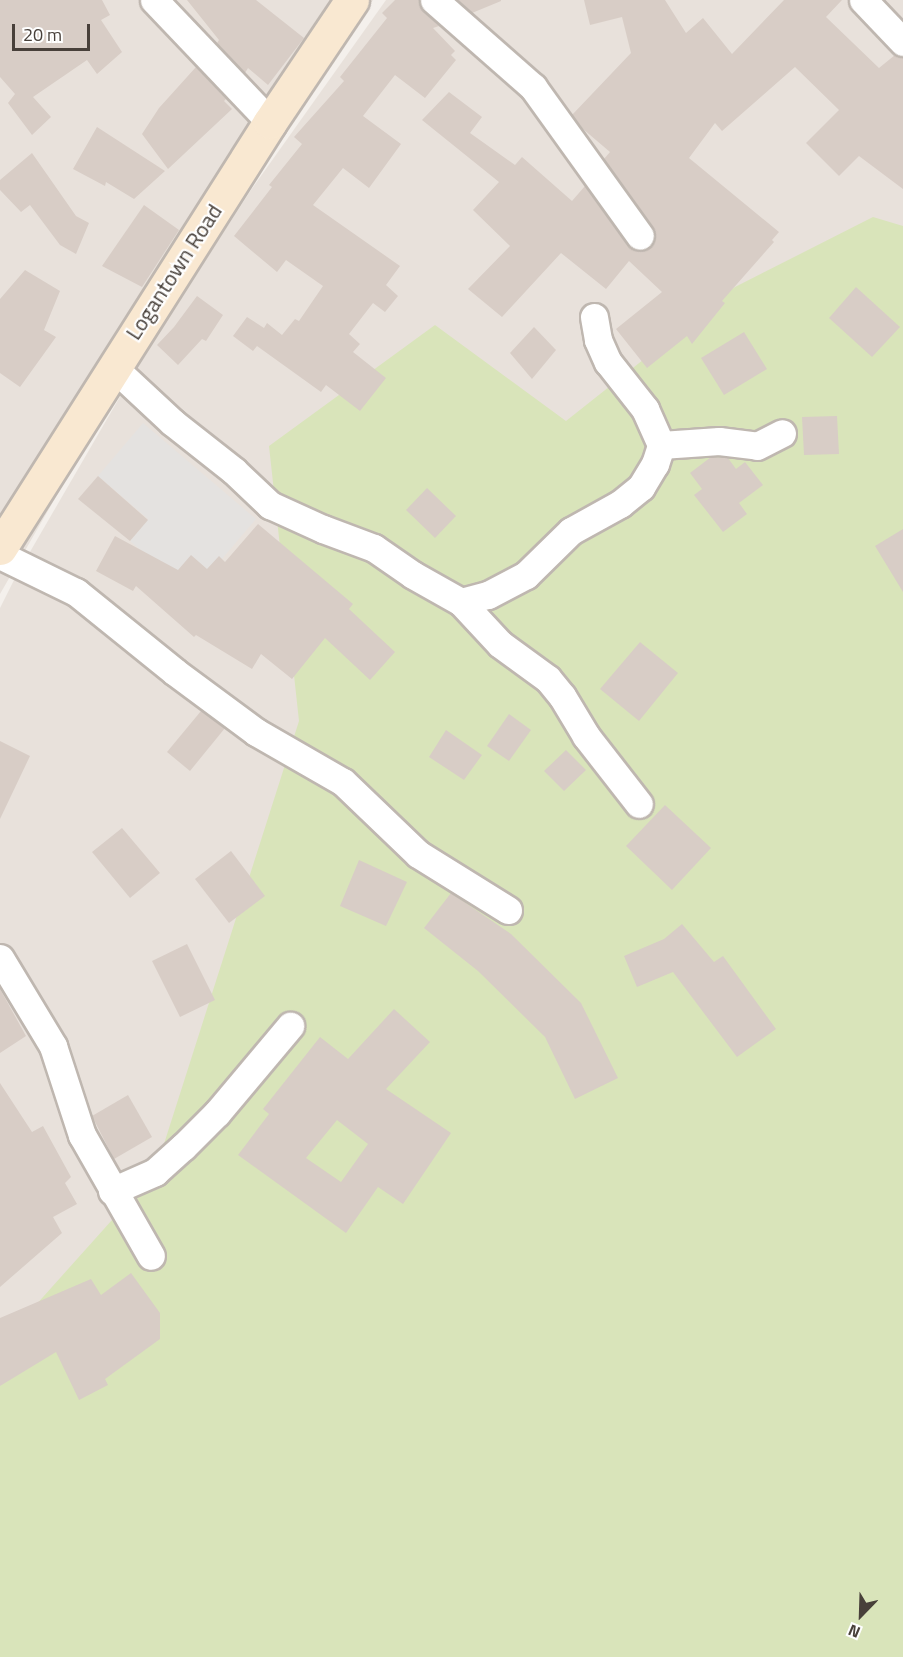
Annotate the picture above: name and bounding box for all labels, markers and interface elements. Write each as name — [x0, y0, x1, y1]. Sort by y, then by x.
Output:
scale bar — [15, 12, 93, 50]
text: 20 m — [23, 21, 62, 48]
street label: Logantown Road — [120, 199, 228, 345]
north arrow — [831, 1585, 891, 1645]
text: N — [844, 1618, 864, 1645]

